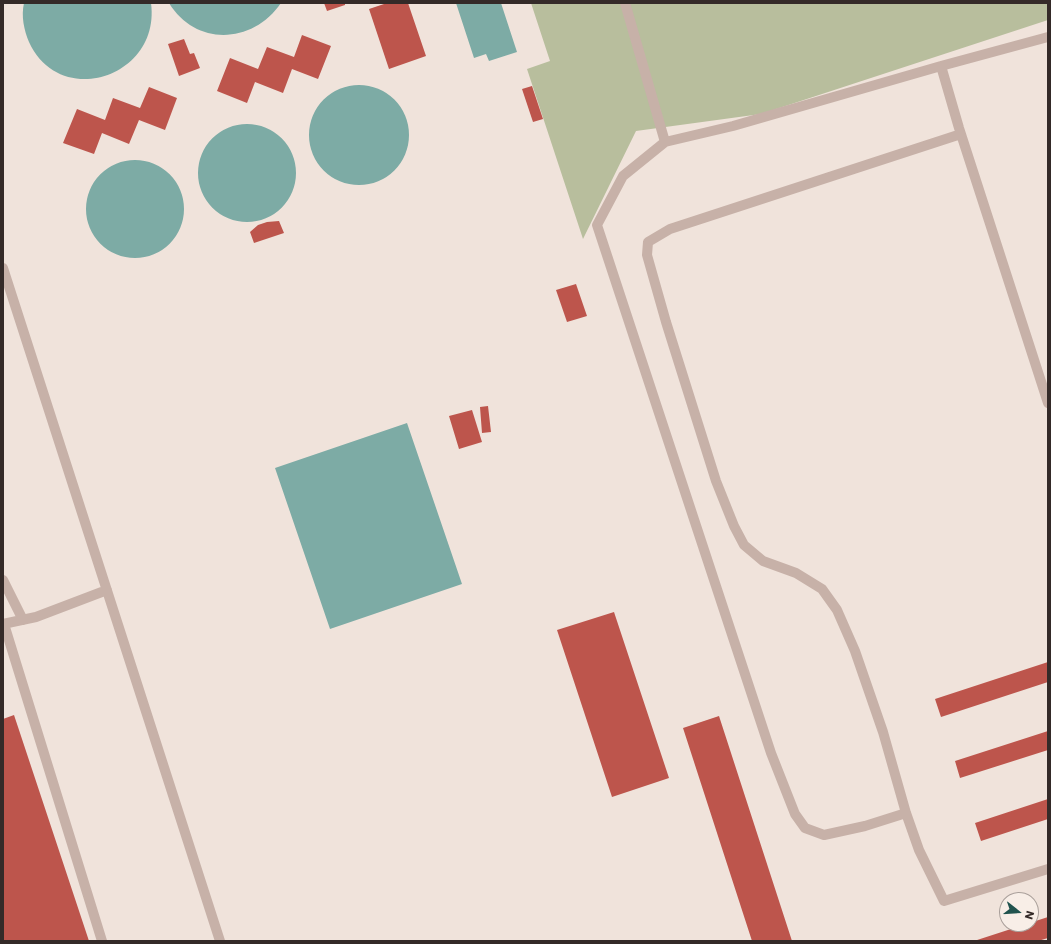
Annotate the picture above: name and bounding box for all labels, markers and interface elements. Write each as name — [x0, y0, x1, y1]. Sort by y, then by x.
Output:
north arrow — [999, 892, 1039, 932]
text: N — [1021, 909, 1038, 922]

